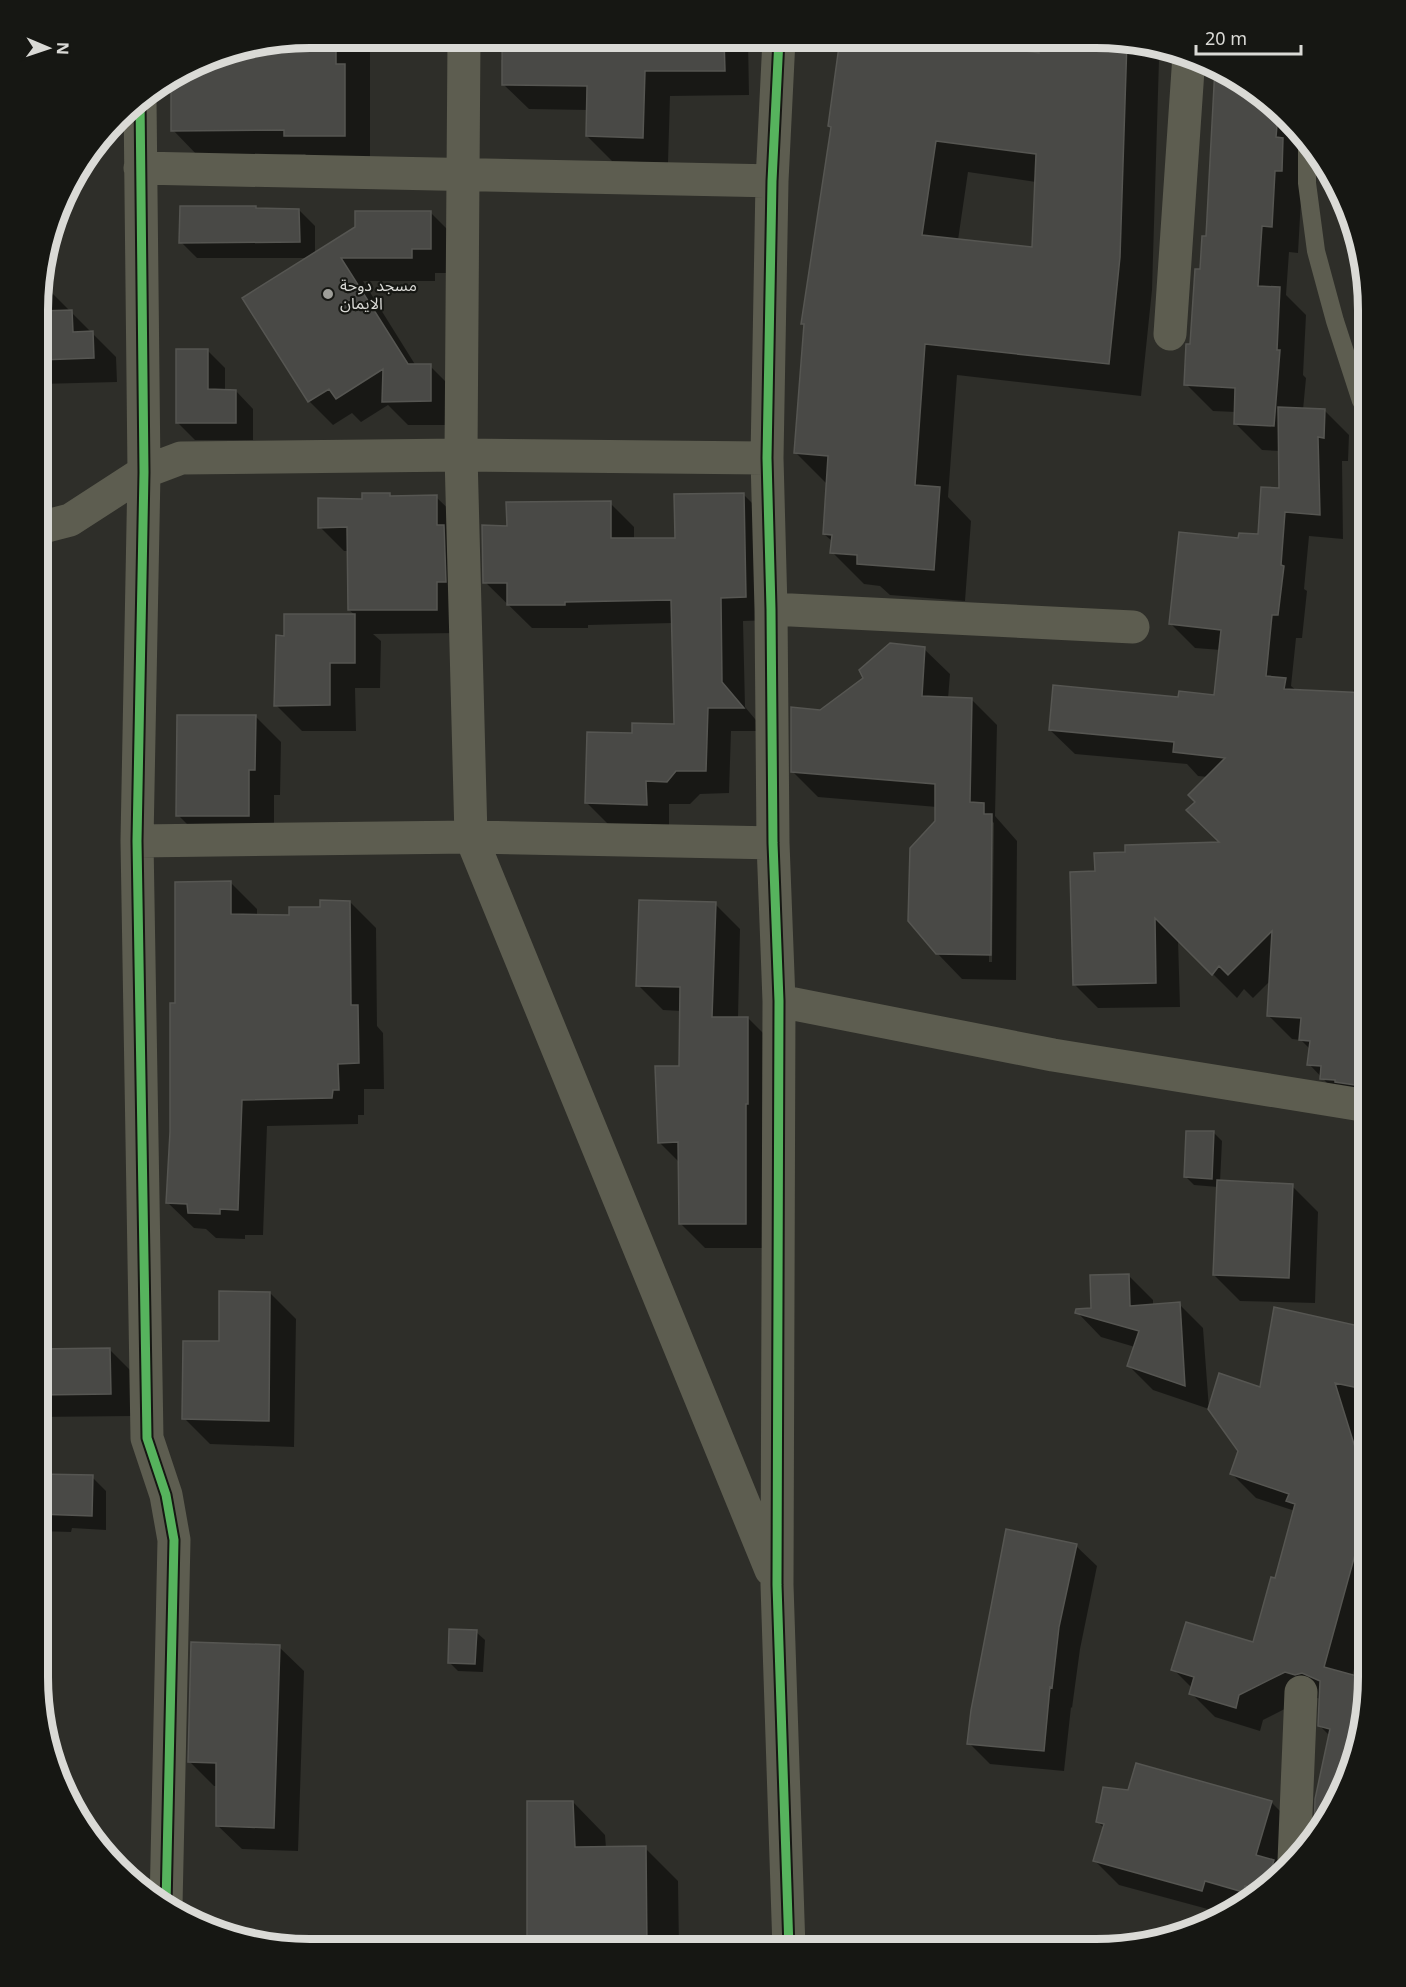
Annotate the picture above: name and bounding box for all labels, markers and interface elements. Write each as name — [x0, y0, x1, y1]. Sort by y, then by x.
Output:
north arrow — [18, 18, 78, 78]
scale bar — [1196, 18, 1301, 56]
text: 20 m — [1205, 26, 1247, 50]
text: N — [52, 42, 74, 55]
place label: مسجد دوحة الايمان — [340, 274, 417, 314]
marker: مسجد دوحة الايمان — [321, 287, 335, 301]

